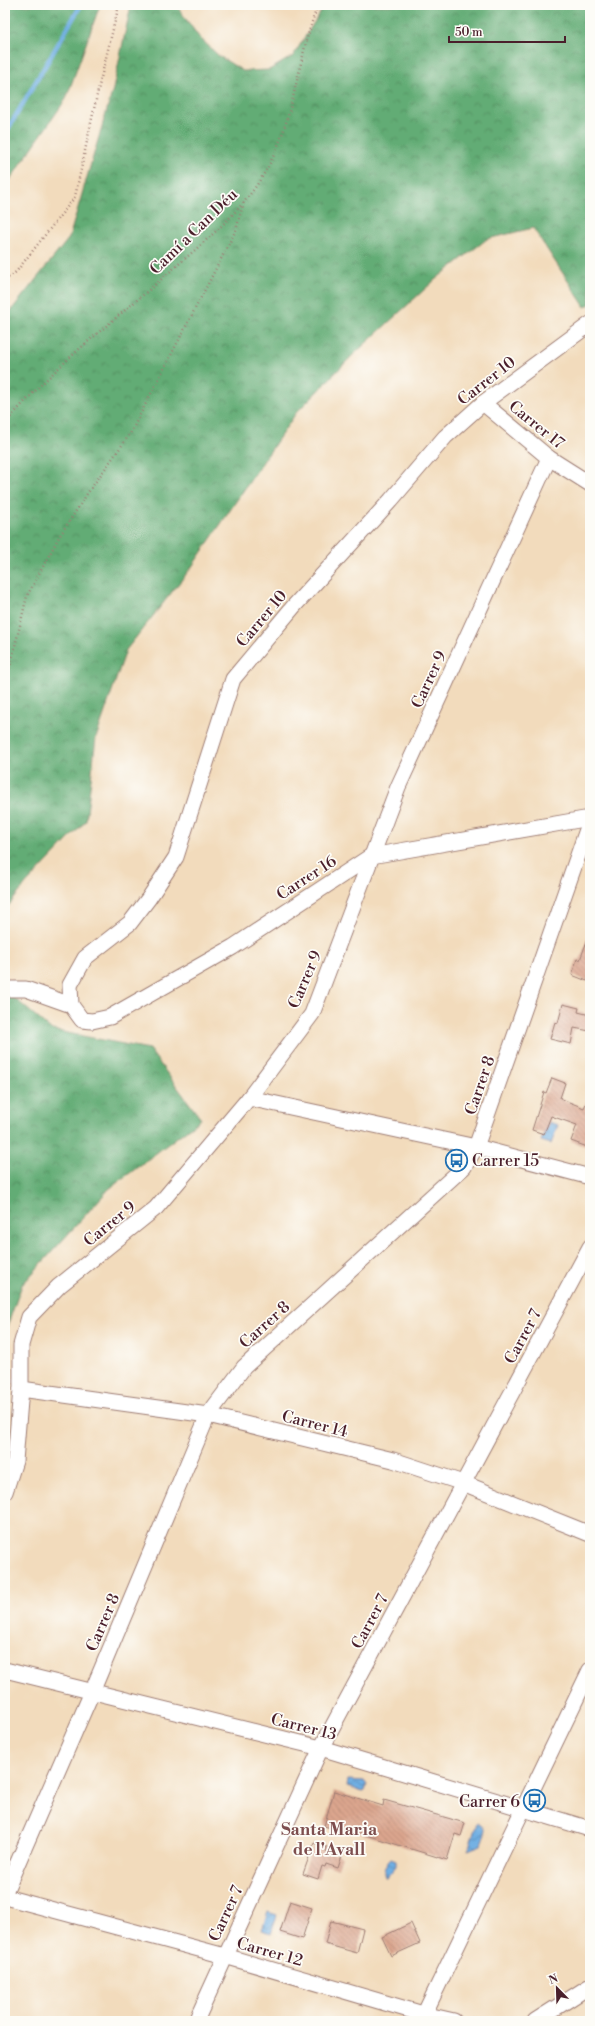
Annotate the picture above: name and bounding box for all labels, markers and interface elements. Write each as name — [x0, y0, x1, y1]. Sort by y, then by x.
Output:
scale bar — [449, 18, 565, 44]
text: 50 m — [455, 25, 483, 40]
street label: Camí a Can Déu — [146, 185, 242, 279]
street label: Carrer 10 — [454, 352, 520, 410]
street label: Carrer 17 — [505, 396, 568, 453]
street label: Carrer 10 — [232, 586, 291, 651]
street label: Carrer 9 — [407, 647, 451, 711]
street label: Carrer 16 — [273, 851, 341, 905]
street label: Carrer 9 — [284, 947, 326, 1011]
street label: Carrer 8 — [461, 1053, 499, 1118]
bus stop icon: Carrer 15 — [443, 1147, 469, 1173]
place label: Carrer 15 — [472, 1151, 539, 1171]
street label: Carrer 9 — [80, 1197, 140, 1251]
street label: Carrer 8 — [235, 1297, 294, 1353]
street label: Carrer 7 — [500, 1306, 546, 1367]
street label: Carrer 14 — [280, 1406, 350, 1442]
street label: Carrer 8 — [82, 1590, 124, 1654]
street label: Carrer 7 — [347, 1591, 393, 1652]
street label: Carrer 13 — [269, 1709, 339, 1745]
bus stop icon: Carrer 6 — [522, 1788, 548, 1814]
place label: Carrer 6 — [459, 1792, 520, 1812]
district label: Santa Maria de l'Avall — [281, 1819, 378, 1861]
street label: Carrer 7 — [204, 1882, 248, 1945]
street label: Carrer 12 — [234, 1933, 305, 1971]
north arrow — [537, 1968, 577, 2008]
text: N — [547, 1971, 560, 1988]

